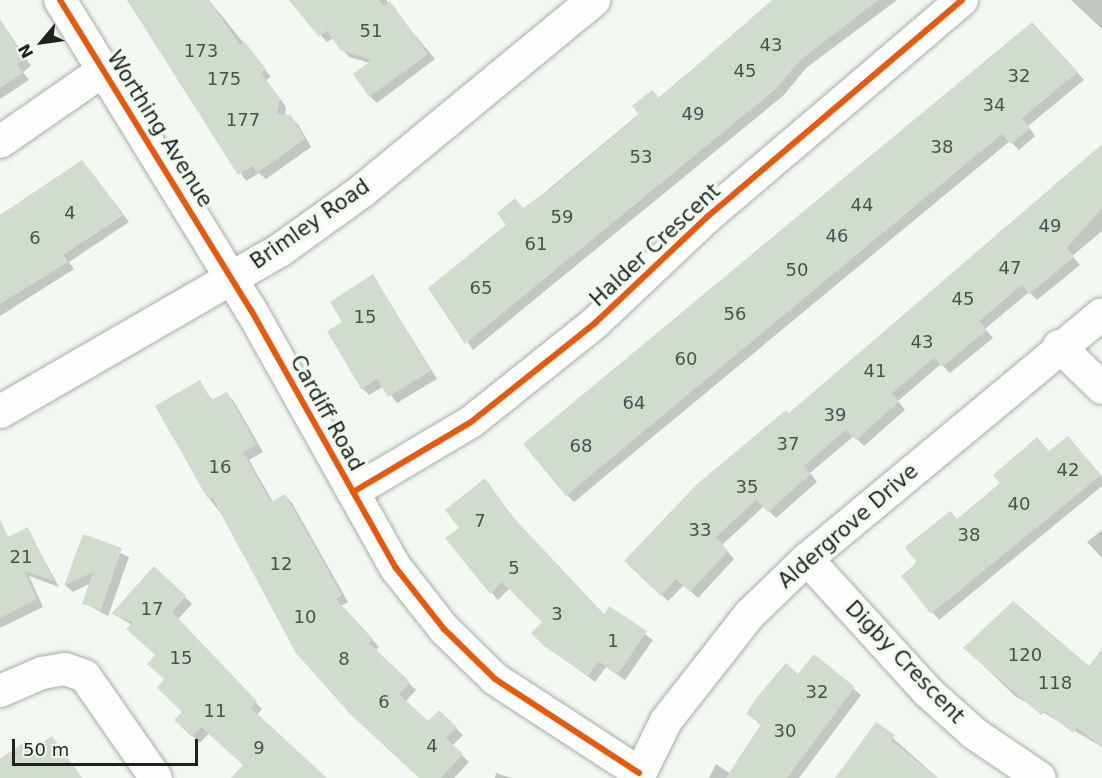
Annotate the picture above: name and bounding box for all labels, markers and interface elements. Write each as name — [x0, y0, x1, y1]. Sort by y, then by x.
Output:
north arrow — [12, 12, 72, 72]
house number: 51 — [360, 20, 382, 42]
house number: 43 — [760, 34, 782, 56]
house number: 173 — [184, 40, 218, 62]
text: N — [14, 41, 37, 61]
street label: Worthing Avenue — [102, 46, 218, 212]
house number: 45 — [734, 60, 756, 82]
house number: 32 — [1008, 65, 1030, 87]
house number: 175 — [207, 68, 241, 90]
house number: 34 — [983, 94, 1005, 116]
house number: 49 — [682, 103, 704, 125]
house number: 177 — [226, 109, 260, 131]
house number: 38 — [931, 136, 953, 158]
house number: 53 — [630, 146, 652, 168]
street label: Brimley Road — [245, 174, 375, 274]
street label: Halder Crescent — [585, 178, 725, 312]
house number: 44 — [851, 194, 873, 216]
house number: 4 — [64, 202, 76, 224]
house number: 59 — [551, 206, 573, 228]
house number: 49 — [1039, 215, 1061, 237]
house number: 46 — [826, 225, 848, 247]
house number: 6 — [29, 227, 41, 249]
house number: 61 — [525, 233, 547, 255]
house number: 47 — [999, 257, 1021, 279]
house number: 50 — [786, 259, 808, 281]
house number: 65 — [470, 277, 492, 299]
house number: 45 — [952, 288, 974, 310]
house number: 56 — [724, 303, 746, 325]
house number: 15 — [354, 306, 376, 328]
house number: 43 — [911, 331, 933, 353]
house number: 60 — [675, 348, 697, 370]
street label: Cardiff Road — [285, 351, 369, 475]
house number: 41 — [864, 360, 886, 382]
house number: 64 — [623, 392, 645, 414]
house number: 39 — [824, 404, 846, 426]
house number: 37 — [777, 433, 799, 455]
house number: 68 — [570, 435, 592, 457]
house number: 16 — [209, 456, 231, 478]
street label: Aldergrove Drive — [773, 458, 923, 594]
house number: 42 — [1057, 459, 1079, 481]
house number: 35 — [736, 476, 758, 498]
house number: 40 — [1008, 493, 1030, 515]
house number: 7 — [474, 510, 486, 532]
house number: 33 — [689, 519, 711, 541]
house number: 38 — [958, 524, 980, 546]
house number: 21 — [10, 546, 32, 568]
house number: 12 — [270, 553, 292, 575]
house number: 5 — [508, 557, 520, 579]
street label: Digby Crescent — [840, 596, 970, 728]
house number: 17 — [141, 598, 163, 620]
house number: 3 — [551, 603, 563, 625]
house number: 10 — [294, 606, 316, 628]
house number: 1 — [607, 630, 619, 652]
house number: 120 — [1008, 644, 1042, 666]
house number: 15 — [170, 647, 192, 669]
house number: 8 — [338, 648, 350, 670]
house number: 118 — [1038, 672, 1072, 694]
house number: 32 — [806, 681, 828, 703]
house number: 6 — [378, 691, 390, 713]
house number: 11 — [204, 700, 226, 722]
house number: 30 — [774, 720, 796, 742]
scale bar — [15, 727, 201, 765]
house number: 4 — [426, 735, 438, 757]
house number: 9 — [253, 737, 265, 759]
text: 50 m — [23, 739, 69, 760]

